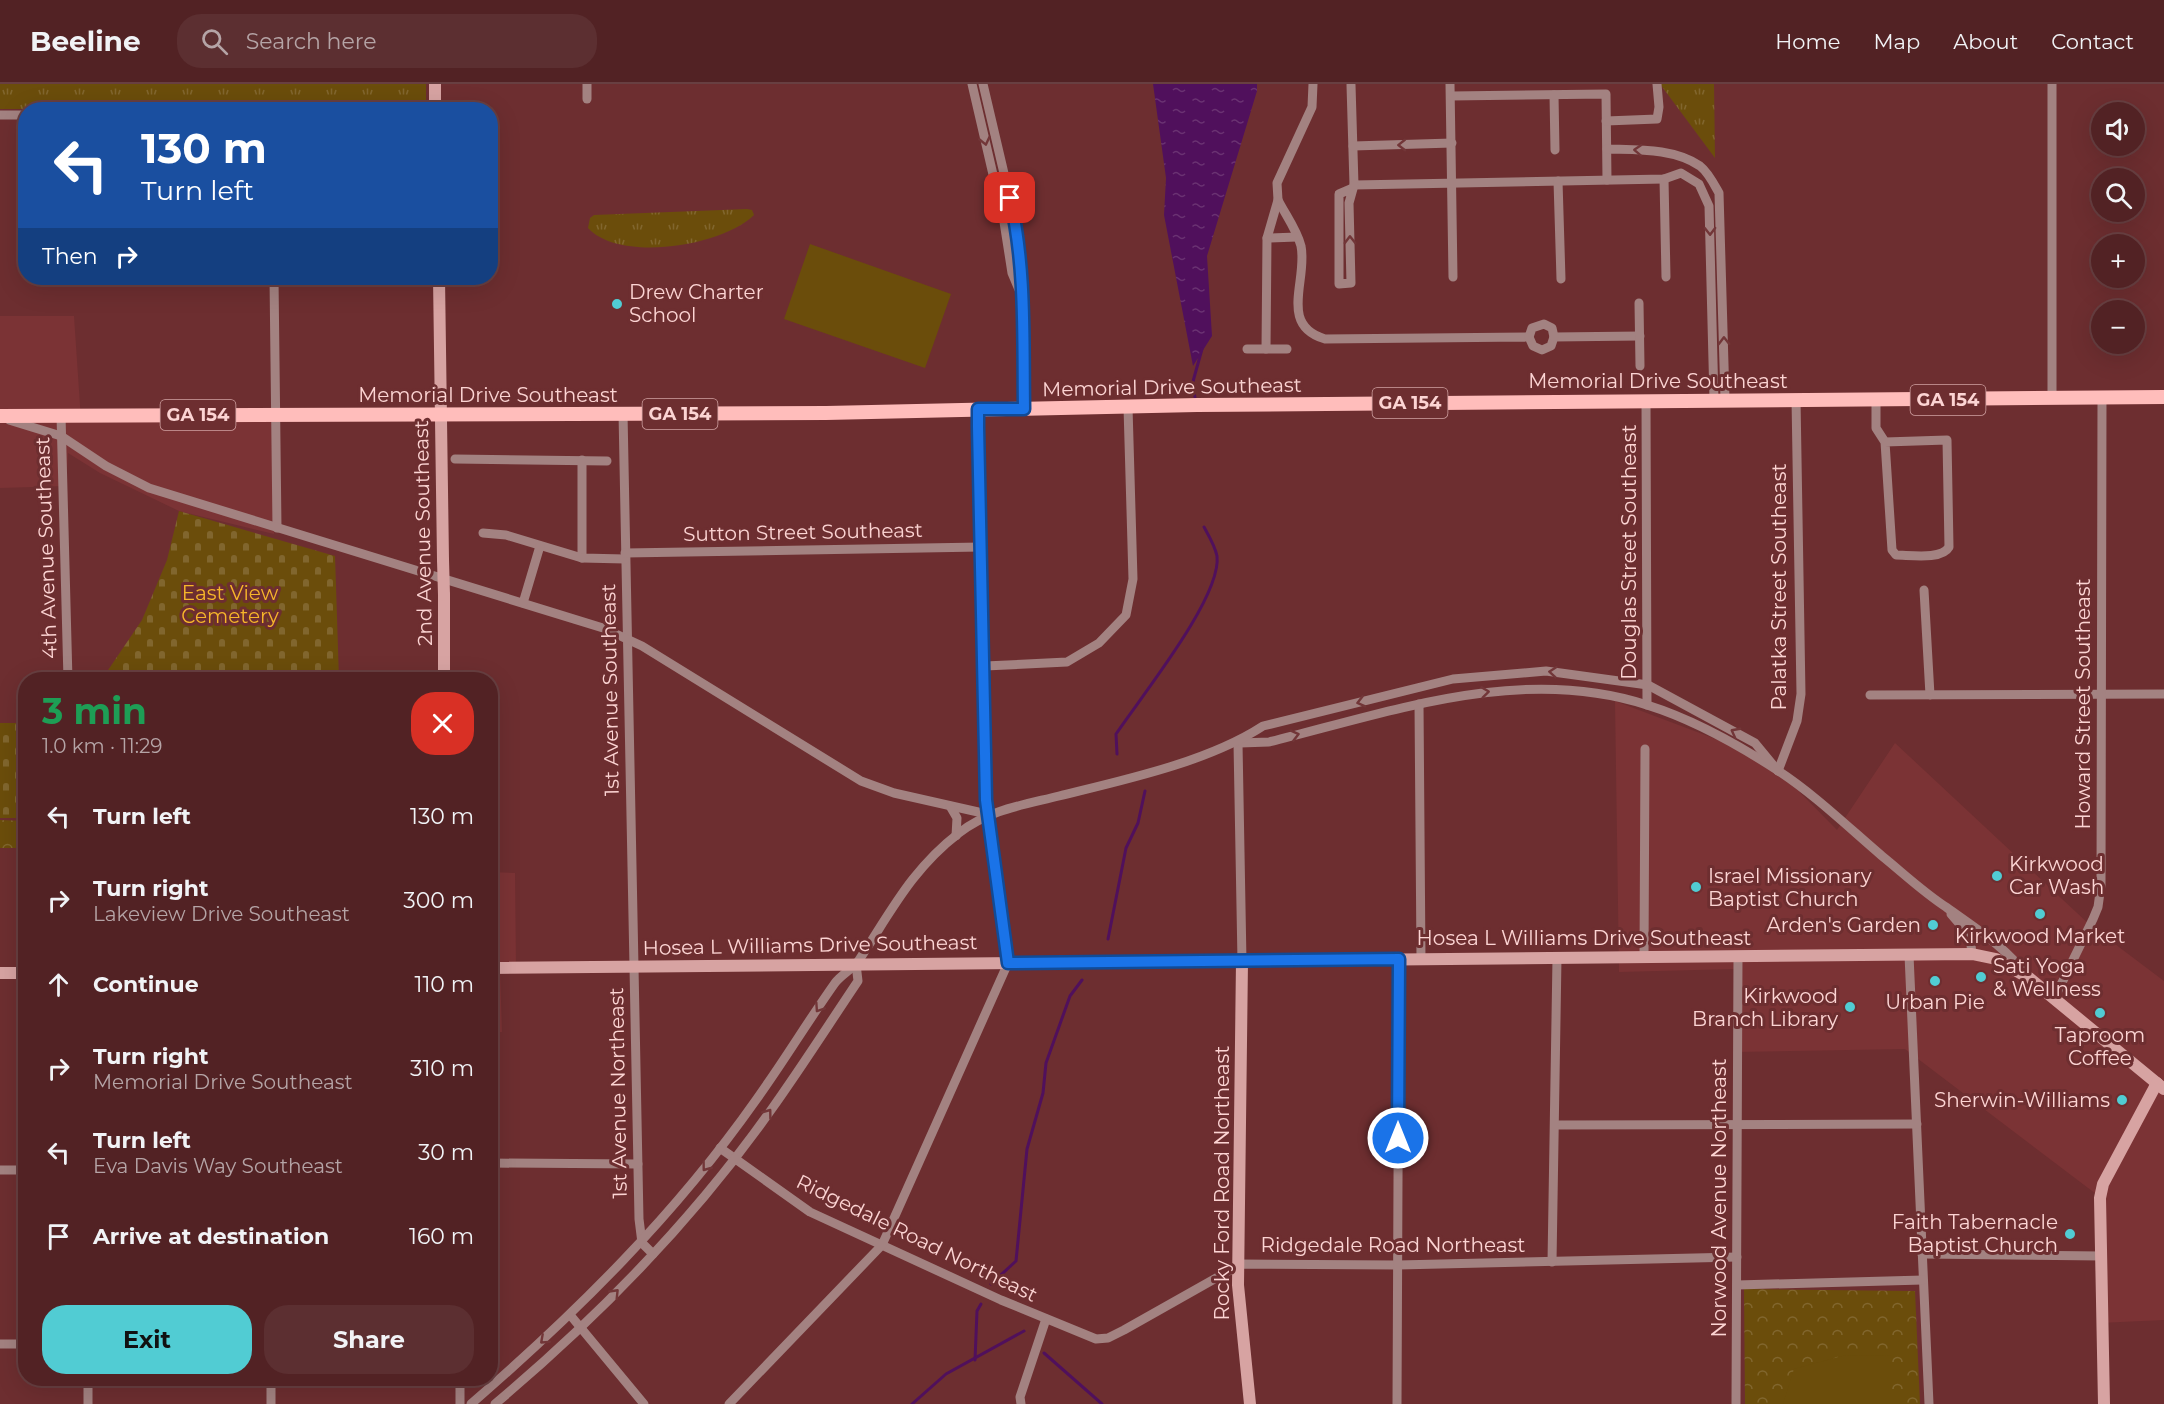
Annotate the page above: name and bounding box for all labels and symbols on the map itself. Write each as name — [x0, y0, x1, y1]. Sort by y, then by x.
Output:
one-way arrow — [978, 136, 991, 146]
one-way arrow — [1398, 138, 1407, 151]
one-way arrow — [1634, 144, 1643, 157]
pin — [984, 172, 1035, 223]
one-way arrow — [1704, 226, 1716, 235]
one-way arrow — [1344, 235, 1356, 244]
place label: Drew Charter School — [629, 280, 764, 327]
marker: Drew Charter School — [610, 297, 624, 311]
one-way arrow — [1718, 336, 1730, 345]
street label: Memorial Drive Southeast — [1528, 369, 1788, 393]
street label: Memorial Drive Southeast — [1042, 373, 1302, 401]
street label: Memorial Drive Southeast — [358, 383, 618, 407]
road number: GA 154 — [1910, 385, 1986, 415]
road number: GA 154 — [1372, 388, 1448, 418]
road number: GA 154 — [642, 399, 718, 429]
road number: GA 154 — [160, 400, 236, 430]
street label: 2nd Avenue Southeast — [409, 420, 437, 646]
street label: Douglas Street Southeast — [1617, 424, 1641, 680]
street label: 4th Avenue Southeast — [30, 437, 62, 659]
street label: Palatka Street Southeast — [1767, 463, 1791, 711]
street label: Sutton Street Southeast — [683, 518, 923, 546]
street label: Howard Street Southeast — [2071, 578, 2095, 830]
park label: East View Cemetery — [181, 581, 279, 628]
street label: 1st Avenue Southeast — [596, 584, 624, 796]
one-way arrow — [1548, 666, 1557, 679]
one-way arrow — [1481, 686, 1490, 699]
one-way arrow — [1356, 694, 1366, 707]
one-way arrow — [1731, 728, 1741, 739]
one-way arrow — [1290, 730, 1300, 743]
place label: Kirkwood Car Wash — [2009, 852, 2104, 899]
place label: Israel Missionary Baptist Church — [1708, 864, 1872, 911]
marker: Kirkwood Car Wash — [1990, 869, 2004, 883]
marker: Israel Missionary Baptist Church — [1689, 880, 1703, 894]
marker: Kirkwood Market — [2033, 907, 2047, 921]
place label: Arden's Garden — [1767, 913, 1921, 937]
marker: Arden's Garden — [1926, 918, 1940, 932]
place label: Kirkwood Market — [1955, 924, 2125, 948]
street label: Hosea L Williams Drive Southeast — [1417, 926, 1751, 950]
street label: Hosea L Williams Drive Southeast — [642, 930, 978, 960]
place label: Sati Yoga & Wellness — [1993, 954, 2101, 1001]
marker: Sati Yoga & Wellness — [1974, 970, 1988, 984]
marker: Urban Pie — [1928, 974, 1942, 988]
place label: Kirkwood Branch Library — [1692, 984, 1838, 1031]
street label: 1st Avenue Northeast — [604, 987, 632, 1199]
place label: Urban Pie — [1885, 990, 1985, 1014]
marker: Kirkwood Branch Library — [1843, 1000, 1857, 1014]
one-way arrow — [814, 1002, 826, 1012]
marker: Taproom Coffee — [2093, 1006, 2107, 1020]
place label: Taproom Coffee — [2055, 1023, 2145, 1070]
street label: Rocky Ford Road Northeast — [1210, 1046, 1234, 1320]
street label: Norwood Avenue Northeast — [1707, 1058, 1731, 1338]
place label: Sherwin-Williams — [1934, 1088, 2110, 1112]
marker: Sherwin-Williams — [2115, 1093, 2129, 1107]
position arrow — [1366, 1106, 1430, 1170]
one-way arrow — [761, 1109, 772, 1120]
one-way arrow — [702, 1160, 713, 1171]
street label: Ridgedale Road Northeast — [793, 1169, 1041, 1307]
place label: Faith Tabernacle Baptist Church — [1892, 1210, 2058, 1257]
marker: Faith Tabernacle Baptist Church — [2063, 1227, 2077, 1241]
street label: Ridgedale Road Northeast — [1261, 1233, 1526, 1257]
one-way arrow — [608, 1290, 619, 1300]
one-way arrow — [541, 1333, 551, 1344]

